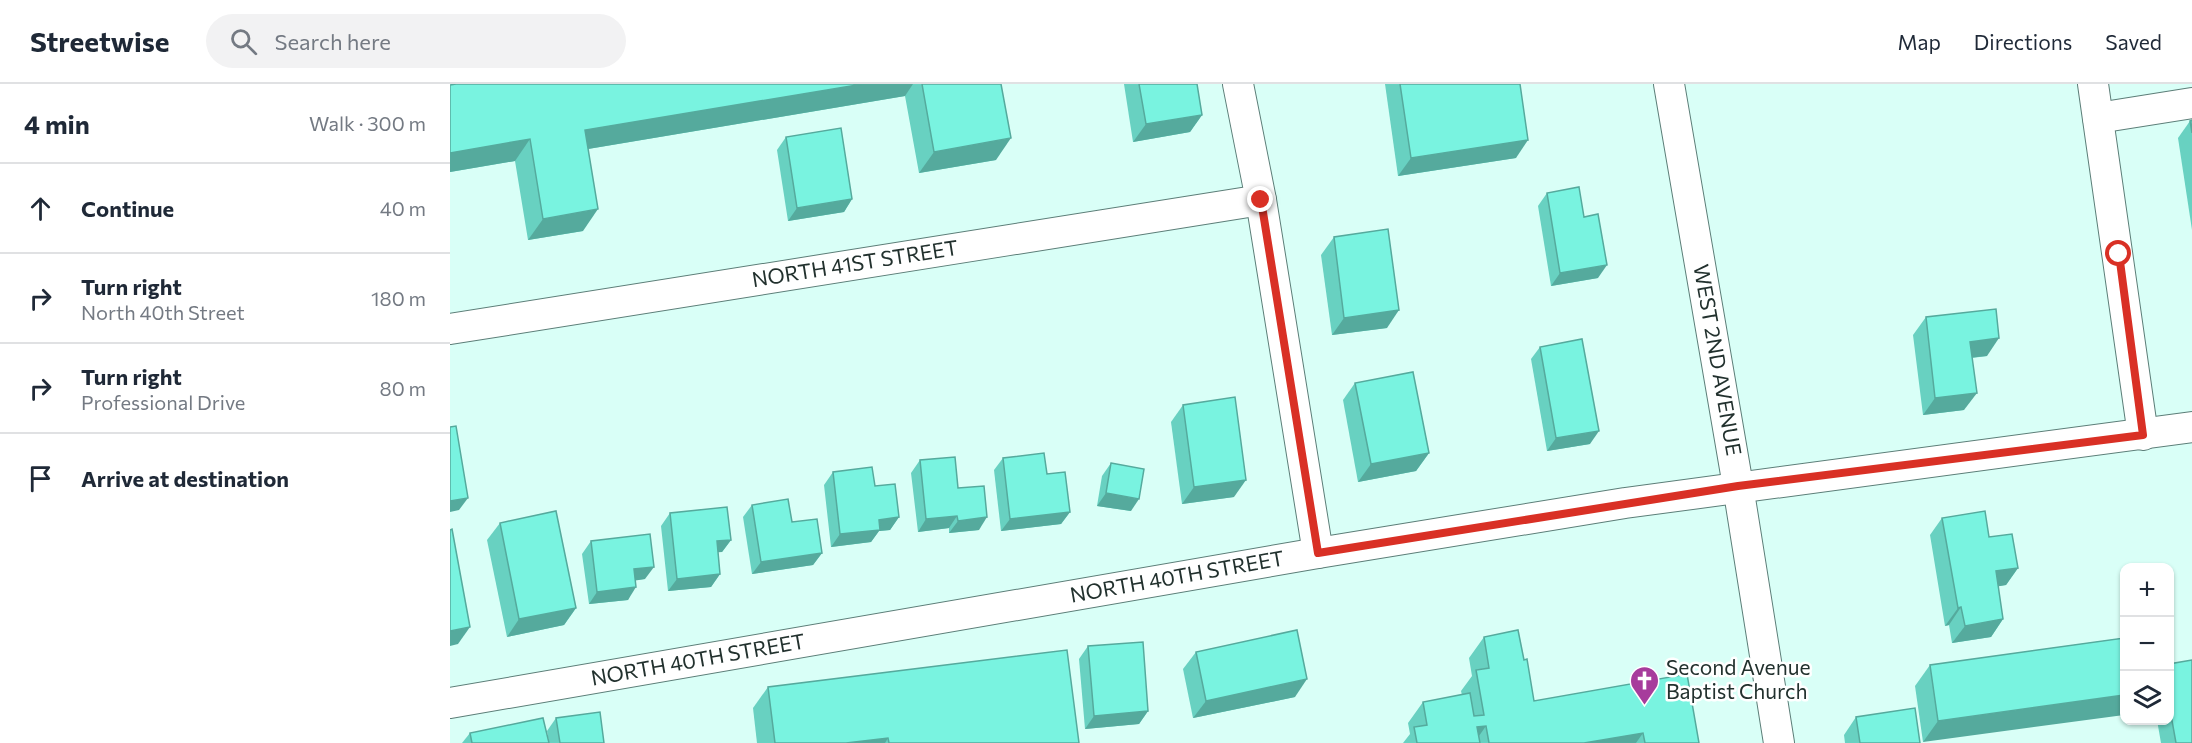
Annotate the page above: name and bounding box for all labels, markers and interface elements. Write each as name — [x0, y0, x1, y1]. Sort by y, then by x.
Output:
search box — [206, 14, 626, 68]
text: Streetwise — [30, 24, 170, 58]
icon: search — [227, 25, 260, 58]
text: Search here — [275, 28, 391, 55]
text: Map — [1898, 29, 1941, 54]
text: Directions — [1974, 29, 2072, 54]
text: Saved — [2105, 29, 2162, 54]
text: 4 min — [24, 108, 90, 139]
text: Walk · 300 m — [309, 111, 426, 135]
route end — [1247, 186, 1273, 212]
icon: ahead — [24, 192, 57, 225]
text: Continue — [81, 195, 174, 222]
text: 40 m — [380, 196, 426, 220]
street label: NORTH 41ST STREET — [750, 234, 960, 291]
route start — [2105, 240, 2131, 266]
street label: WEST 2ND AVENUE — [1689, 262, 1748, 457]
text: Turn right — [81, 273, 182, 300]
icon: right — [24, 282, 57, 315]
text: 180 m — [371, 286, 426, 310]
text: North 40th Street — [81, 300, 245, 324]
text: Turn right — [81, 363, 182, 390]
icon: right — [24, 372, 57, 405]
text: 80 m — [380, 376, 426, 400]
text: Professional Drive — [81, 390, 245, 414]
icon: arrive — [24, 462, 57, 495]
text: Arrive at destination — [81, 465, 289, 492]
street label: NORTH 40TH STREET — [1068, 544, 1286, 607]
map controls — [2120, 563, 2174, 725]
button: + — [2120, 563, 2174, 617]
button: − — [2120, 617, 2174, 671]
street label: NORTH 40TH STREET — [589, 627, 807, 690]
place label: Second Avenue Baptist Church — [1666, 654, 1811, 703]
church icon: Second Avenue Baptist Church — [1629, 664, 1661, 706]
button: layers — [2120, 671, 2174, 725]

